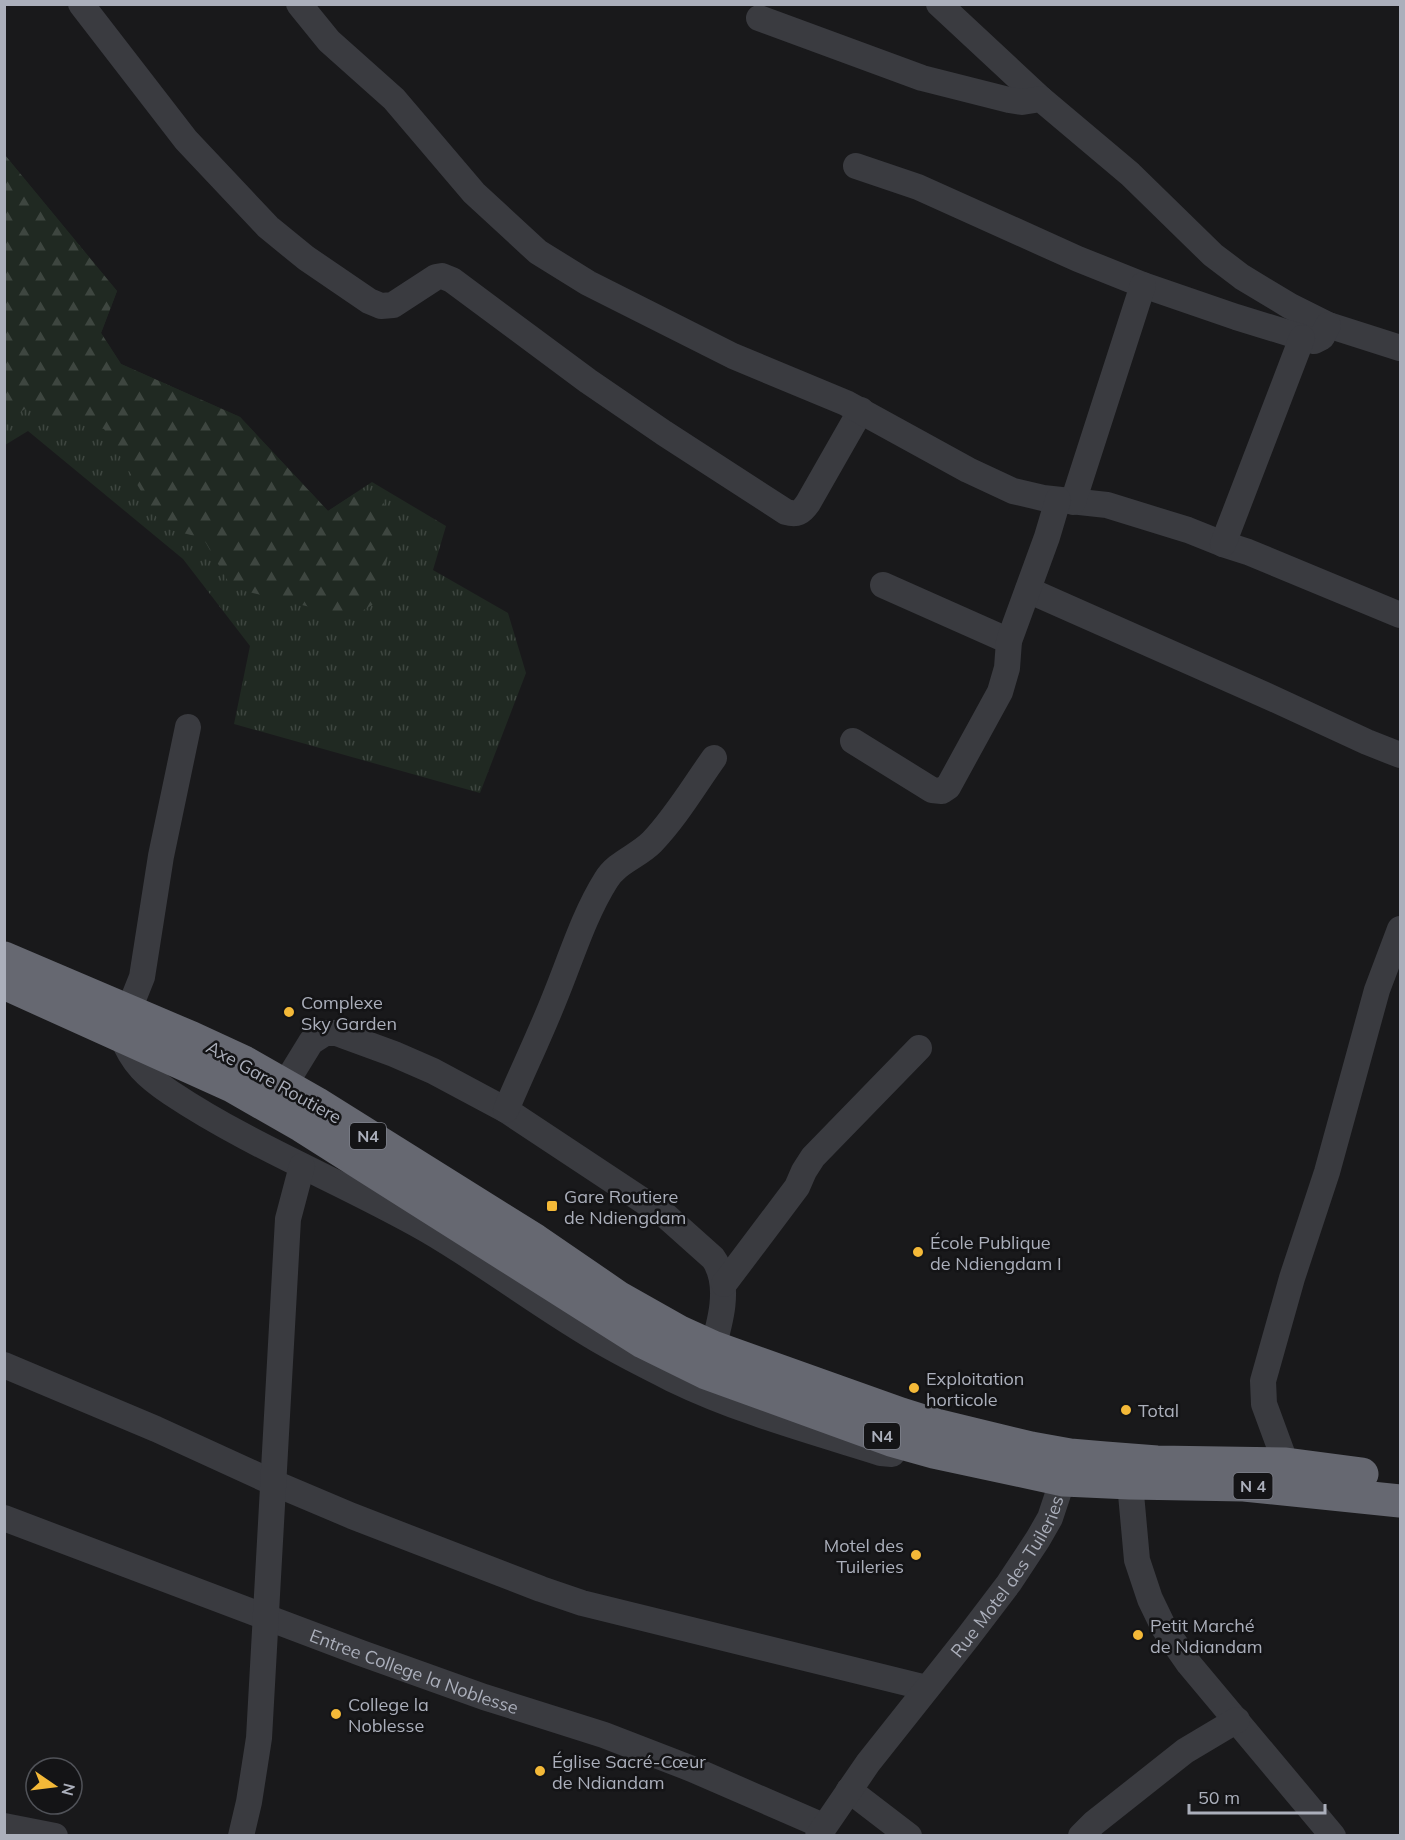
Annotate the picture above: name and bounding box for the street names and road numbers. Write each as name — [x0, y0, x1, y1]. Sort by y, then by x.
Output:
street label: Axe Gare Routiere — [202, 1035, 346, 1129]
road number: N4 — [350, 1123, 386, 1149]
road number: N4 — [864, 1423, 900, 1449]
road number: N 4 — [1234, 1473, 1272, 1499]
street label: Rue Motel des Tuileries — [945, 1492, 1068, 1662]
street label: Entree College la Noblesse — [308, 1625, 522, 1717]

